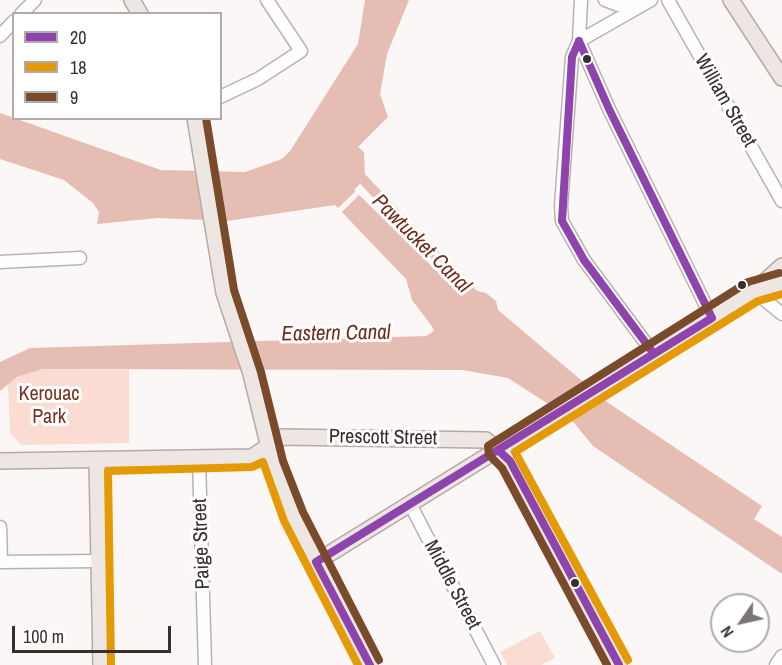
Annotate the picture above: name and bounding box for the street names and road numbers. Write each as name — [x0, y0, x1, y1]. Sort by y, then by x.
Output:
street label: William Street — [689, 50, 761, 152]
street label: Prescott Street — [329, 425, 437, 451]
street label: Paige Street — [188, 498, 216, 590]
street label: Middle Street — [419, 536, 485, 634]

